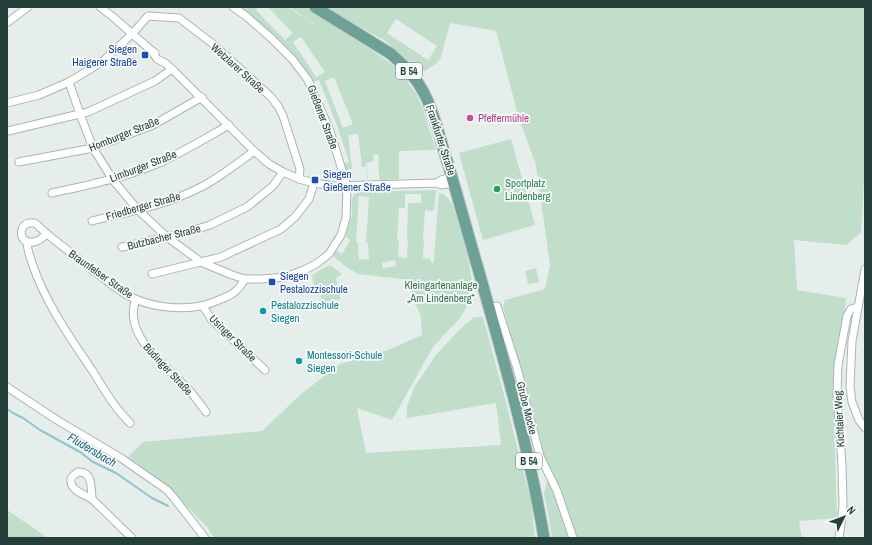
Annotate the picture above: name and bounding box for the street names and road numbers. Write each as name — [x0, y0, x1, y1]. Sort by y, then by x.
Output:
street label: Wetzlarer Straße — [208, 40, 268, 96]
road number: B 54 — [396, 63, 422, 79]
street label: Gießener Straße — [304, 83, 342, 151]
street label: Frankfurter Straße — [423, 103, 459, 177]
street label: Homburger Straße — [87, 114, 161, 154]
street label: Limburger Straße — [107, 147, 179, 185]
street label: Friedberger Straße — [104, 189, 182, 223]
street label: Butzbacher Straße — [126, 221, 202, 253]
street label: Braunfelser Straße — [66, 247, 136, 301]
street label: Usinger Straße — [206, 311, 260, 365]
street label: Büdinger Straße — [140, 340, 196, 398]
street label: Grube Mocke — [514, 380, 540, 436]
street label: Kichtaler Weg — [831, 390, 847, 448]
road number: B 54 — [516, 453, 542, 469]

